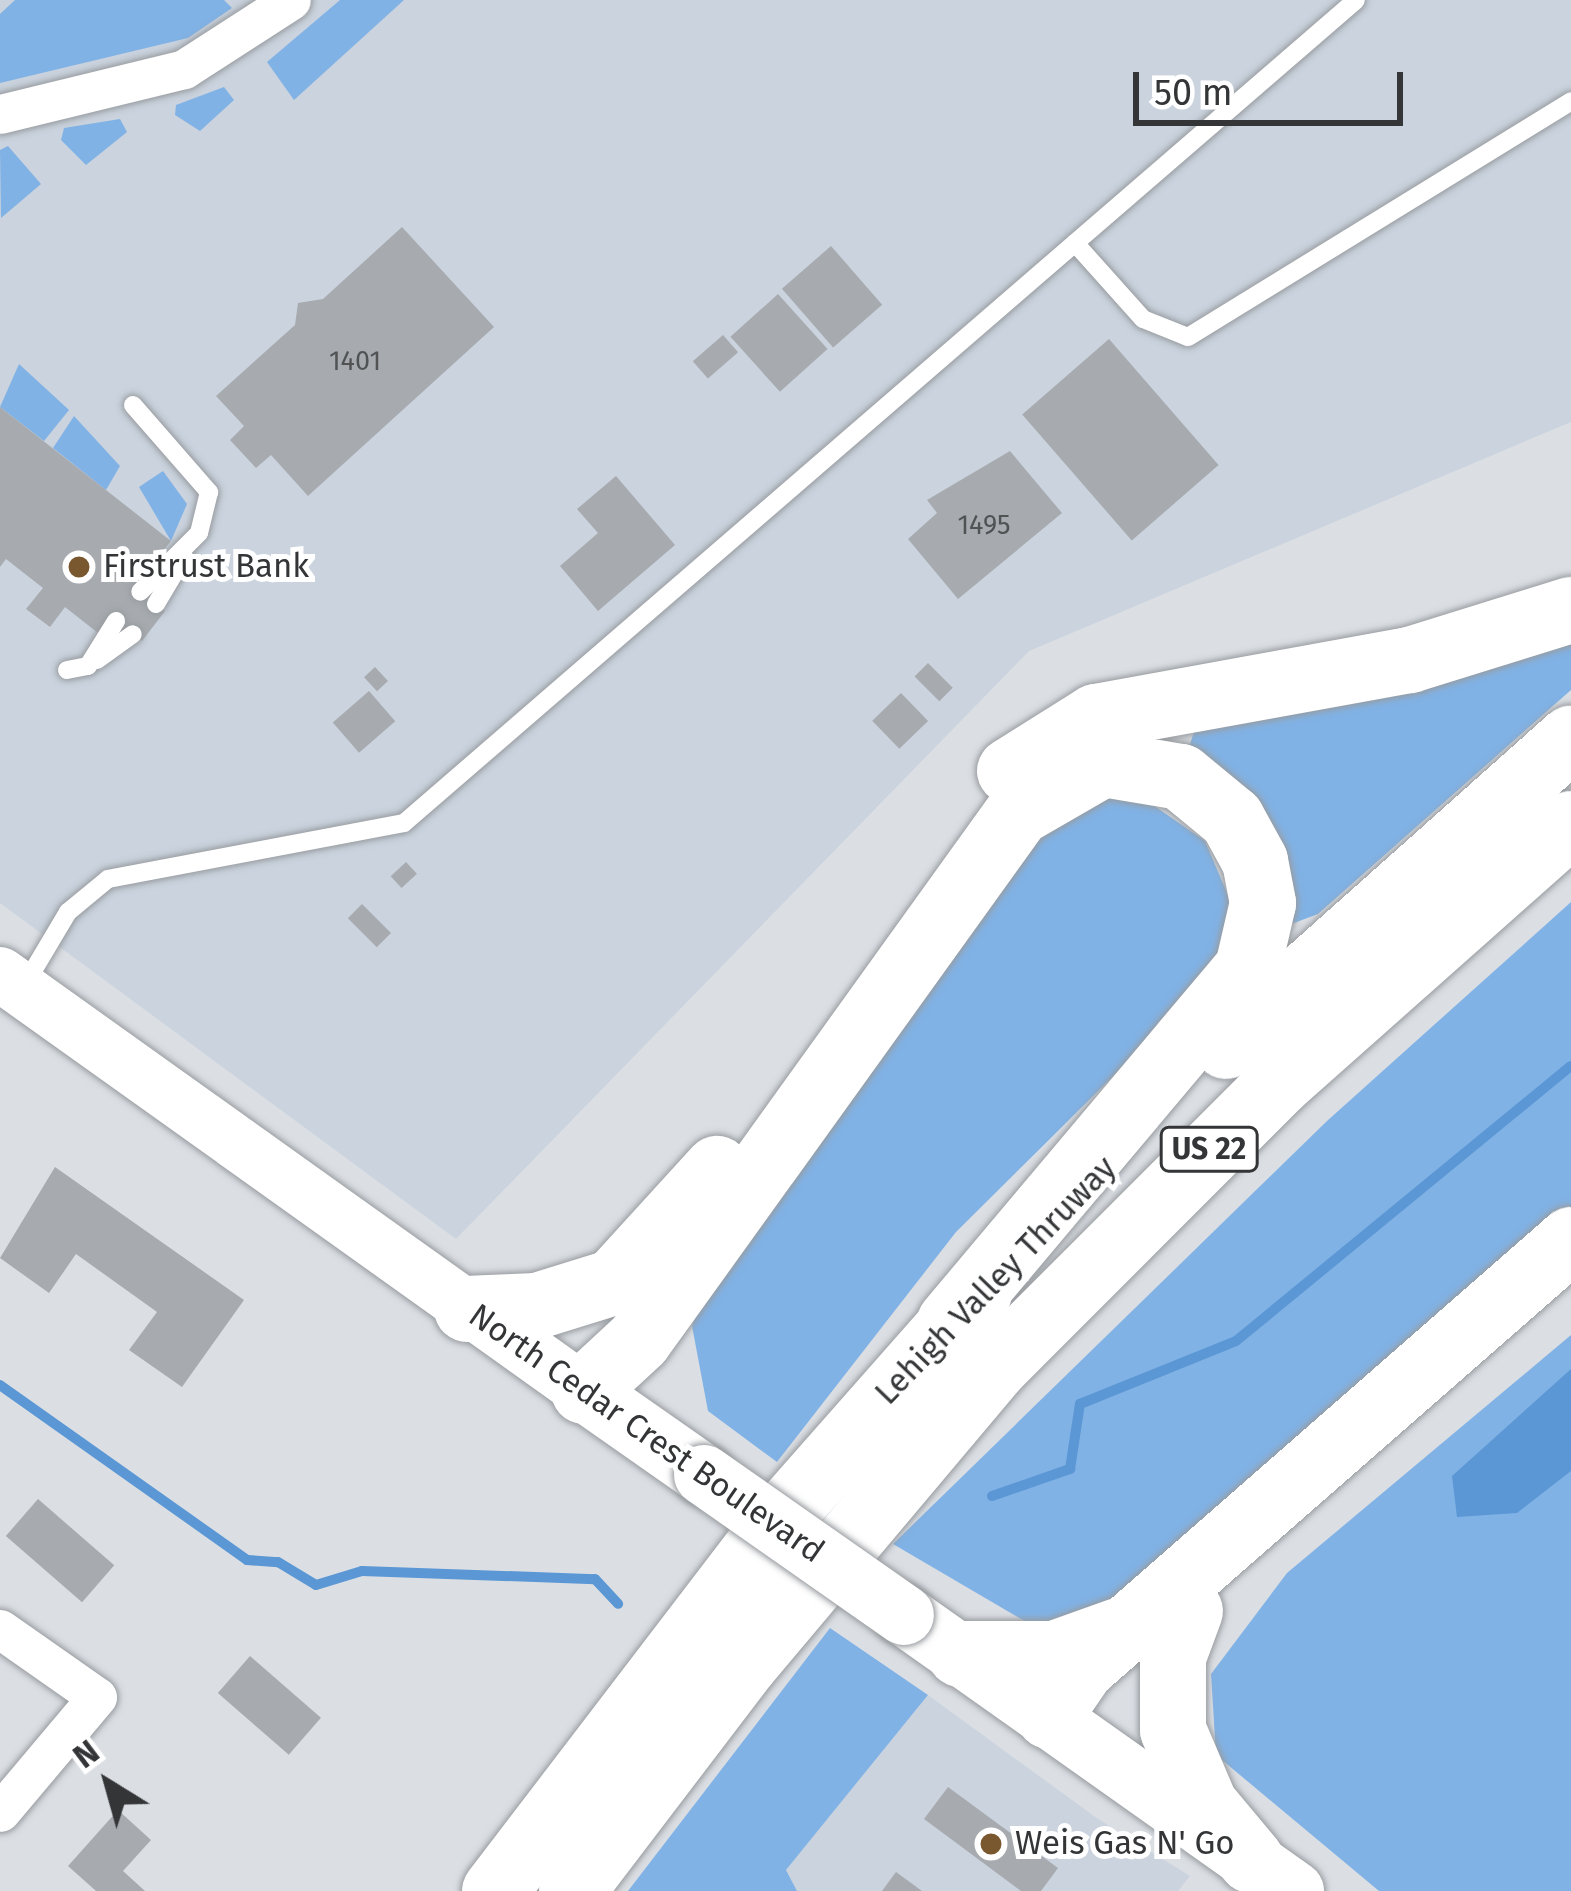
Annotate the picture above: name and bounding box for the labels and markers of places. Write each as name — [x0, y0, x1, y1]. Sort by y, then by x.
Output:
place label: Firstrust Bank — [103, 547, 309, 587]
marker: Firstrust Bank — [66, 554, 92, 580]
place label: Weis Gas N' Go — [1015, 1824, 1235, 1864]
marker: Weis Gas N' Go — [978, 1831, 1004, 1857]

